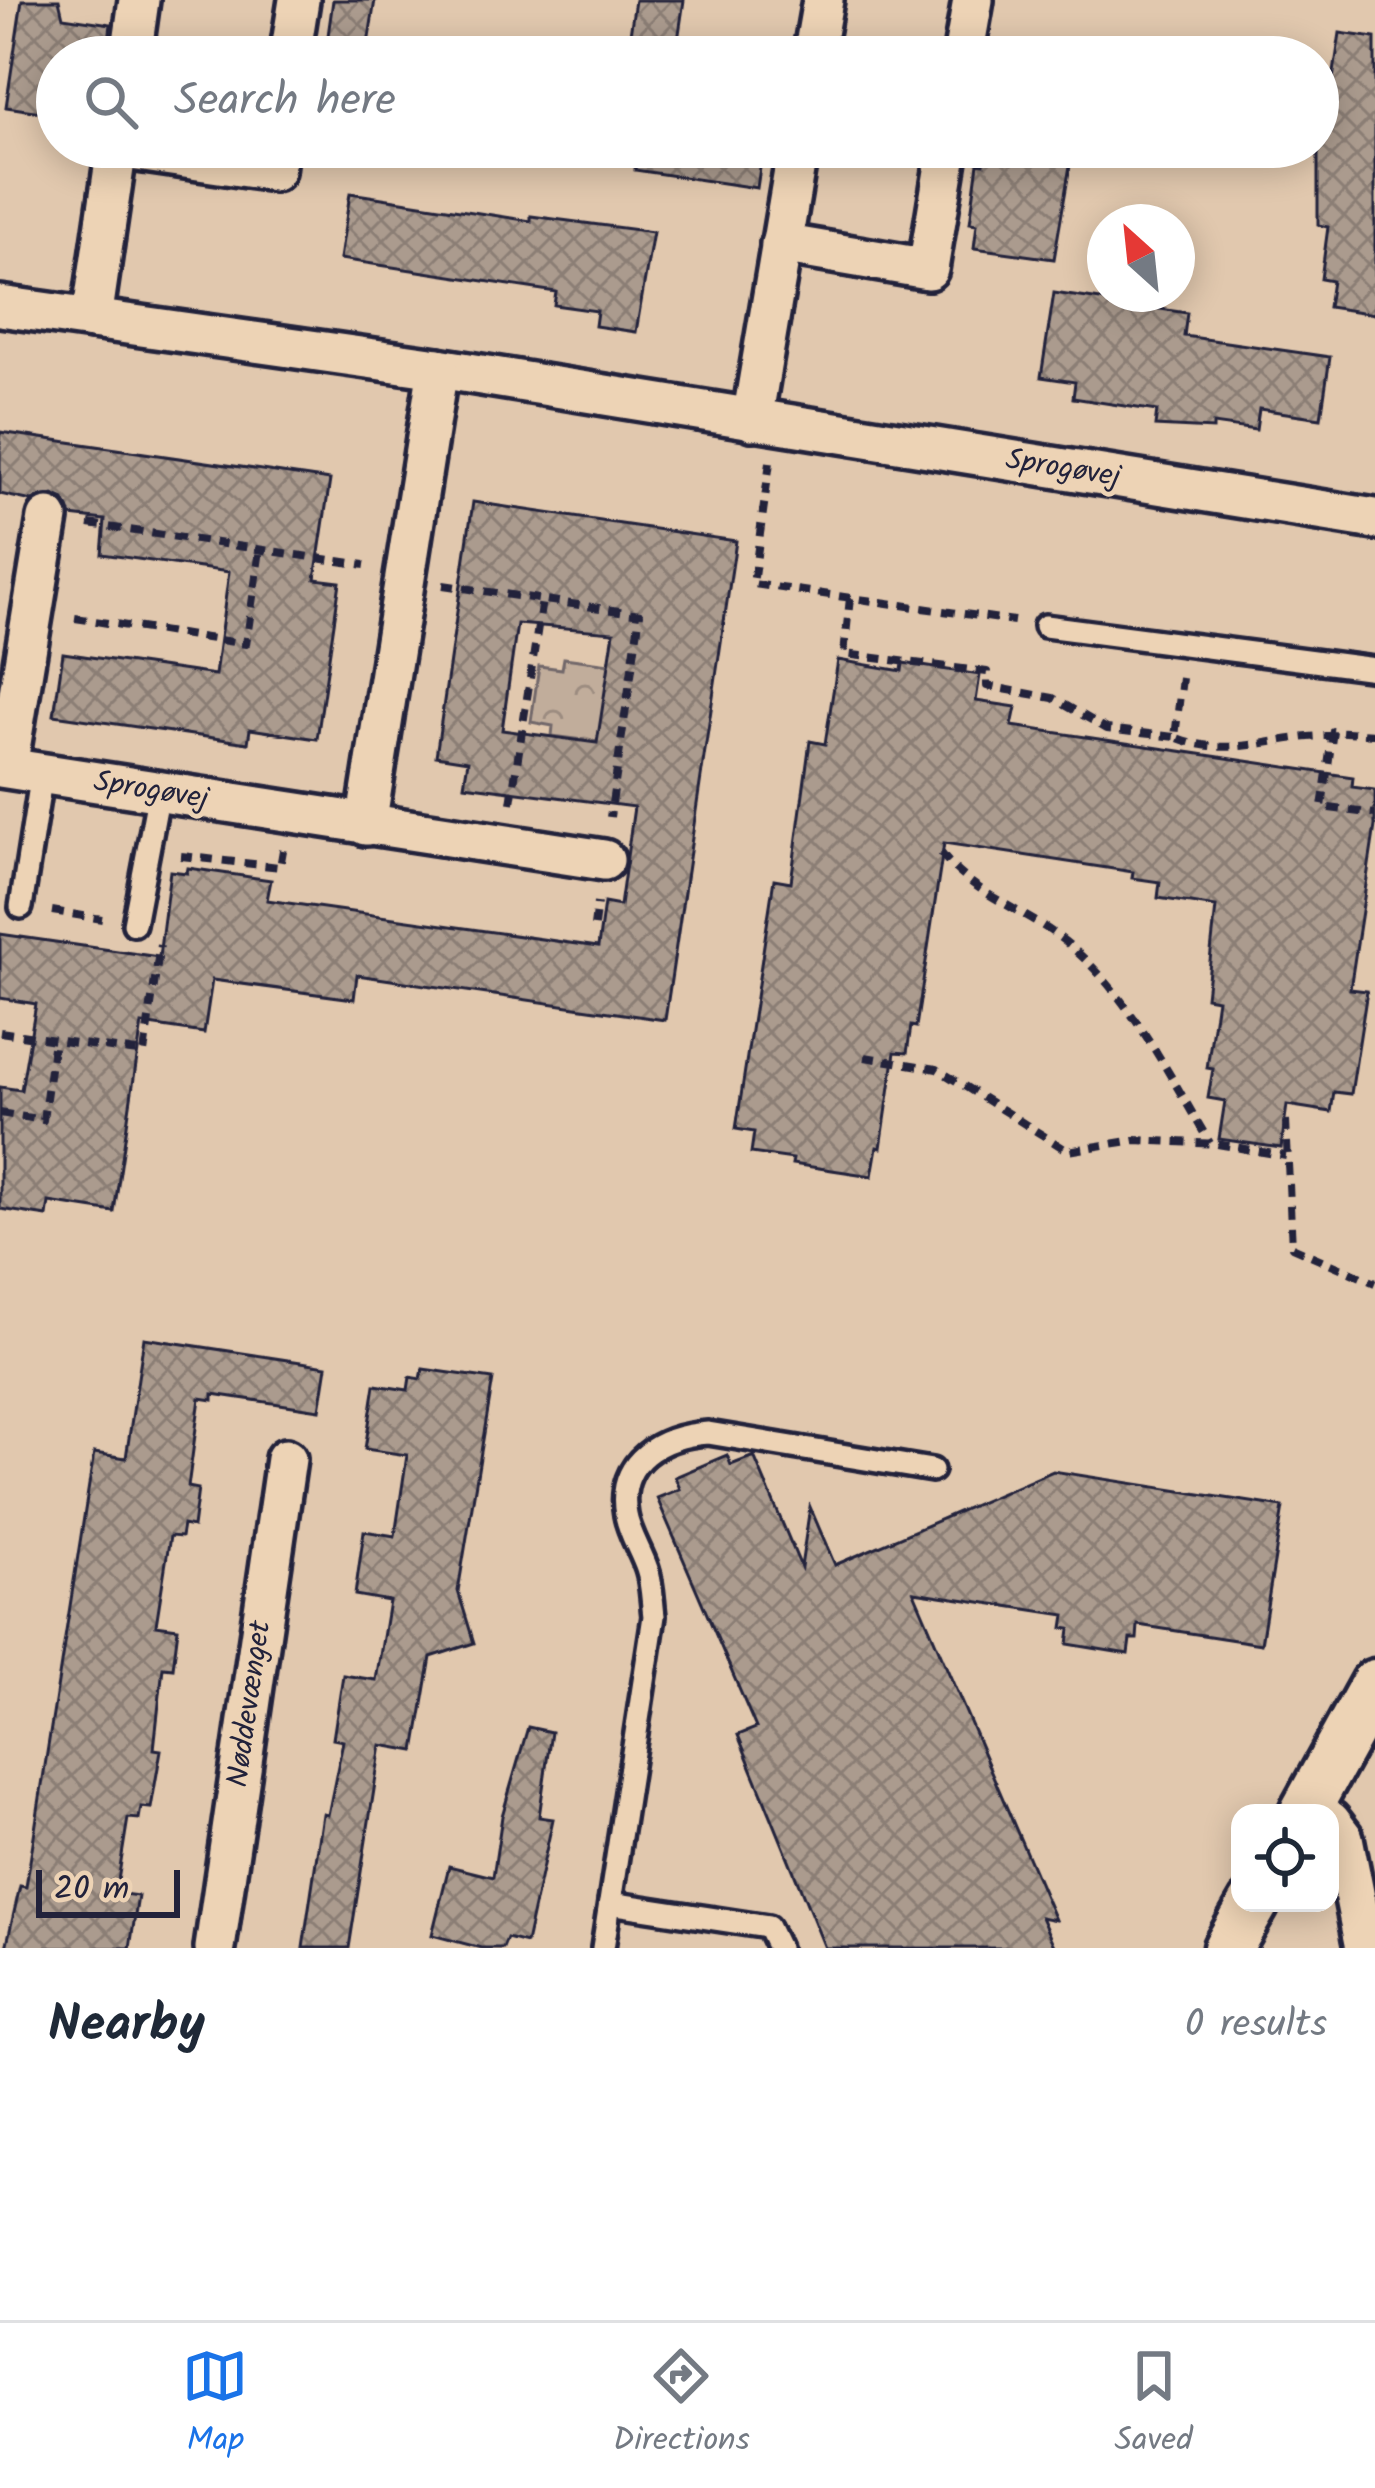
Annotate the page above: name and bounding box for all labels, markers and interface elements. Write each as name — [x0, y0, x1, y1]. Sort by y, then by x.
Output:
search box — [36, 36, 1339, 168]
text: Search here — [174, 66, 396, 138]
icon: search — [78, 69, 144, 135]
north arrow — [1087, 204, 1195, 312]
street label: Sprogøvej — [1002, 436, 1125, 502]
street label: Sprogøvej — [90, 758, 213, 824]
street label: Nøddevænget — [215, 1617, 285, 1790]
map controls — [1231, 1804, 1339, 1912]
button: locate — [1231, 1804, 1339, 1912]
scale bar — [36, 1864, 180, 1917]
text: 20 m — [54, 1864, 129, 1917]
text: Nearby — [48, 1986, 205, 2067]
text: 0 results — [1185, 1995, 1327, 2057]
tab: Map — [182, 2343, 248, 2468]
tab: Directions — [613, 2343, 750, 2468]
tab: Saved — [1114, 2343, 1193, 2468]

